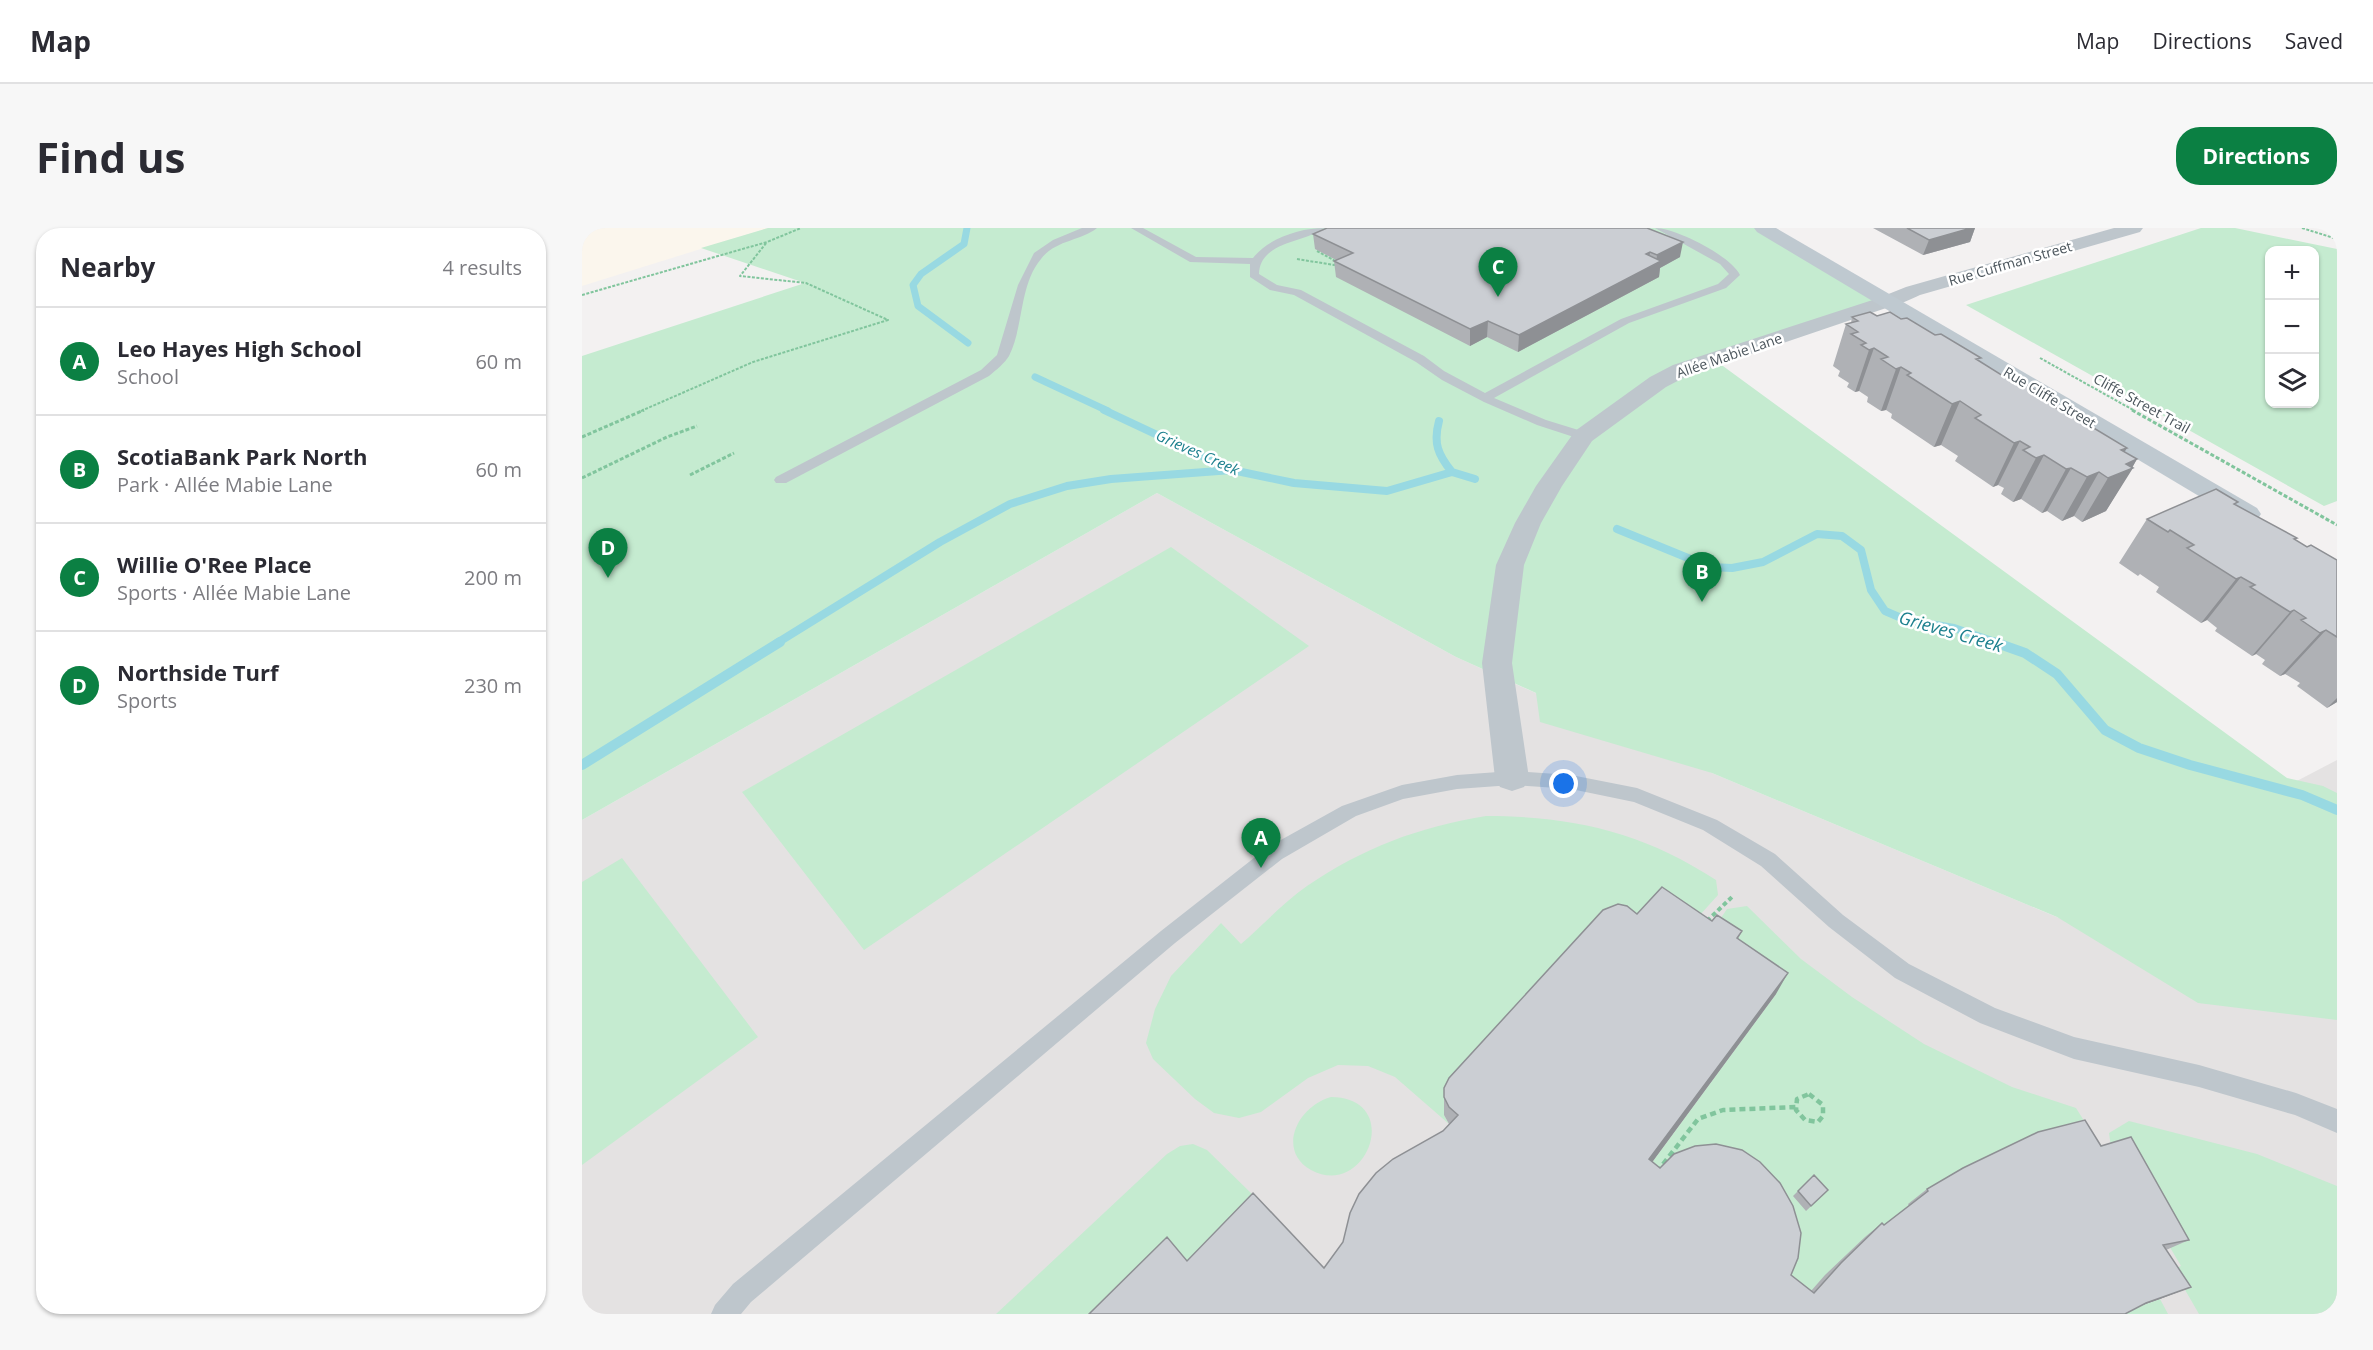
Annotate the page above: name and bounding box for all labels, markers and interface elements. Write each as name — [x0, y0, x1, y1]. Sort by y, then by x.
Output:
text: Map — [30, 22, 91, 60]
text: Map — [2076, 27, 2119, 55]
text: Directions — [2152, 27, 2252, 55]
text: Saved — [2285, 27, 2343, 55]
button: Directions — [2176, 127, 2337, 185]
text: Find us — [36, 128, 185, 185]
street label: Rue Cuffman Street — [1946, 236, 2074, 290]
map controls — [2265, 246, 2319, 408]
button: + — [2265, 246, 2319, 300]
pin: C — [1478, 248, 1518, 297]
text: Nearby — [60, 249, 155, 285]
text: 4 results — [442, 254, 522, 281]
button: − — [2265, 300, 2319, 354]
street label: Allée Mabie Lane — [1674, 328, 1785, 382]
text: Leo Hayes High School — [117, 333, 362, 363]
text: A — [73, 348, 86, 375]
text: 60 m — [475, 348, 522, 375]
button: layers — [2265, 354, 2319, 408]
street label: Rue Cliffe Street — [2000, 362, 2100, 432]
text: School — [117, 363, 179, 390]
street label: Cliffe Street Trail — [2090, 369, 2194, 437]
water label: Grieves Creek — [1153, 425, 1243, 480]
text: ScotiaBank Park North — [117, 441, 367, 471]
text: B — [73, 456, 86, 483]
text: 60 m — [475, 456, 522, 483]
text: Park · Allée Mabie Lane — [117, 471, 333, 498]
pin: D — [588, 528, 628, 578]
text: Willie O'Ree Place — [117, 549, 312, 579]
pin: B — [1682, 552, 1722, 602]
text: C — [73, 564, 86, 591]
text: 200 m — [464, 564, 522, 591]
text: Sports · Allée Mabie Lane — [117, 579, 351, 606]
water label: Grieves Creek — [1896, 605, 2007, 658]
text: Northside Turf — [117, 657, 279, 687]
text: D — [72, 672, 87, 699]
text: 230 m — [464, 672, 522, 699]
text: Sports — [117, 687, 177, 714]
your location — [1549, 769, 1578, 798]
pin: A — [1242, 818, 1280, 868]

